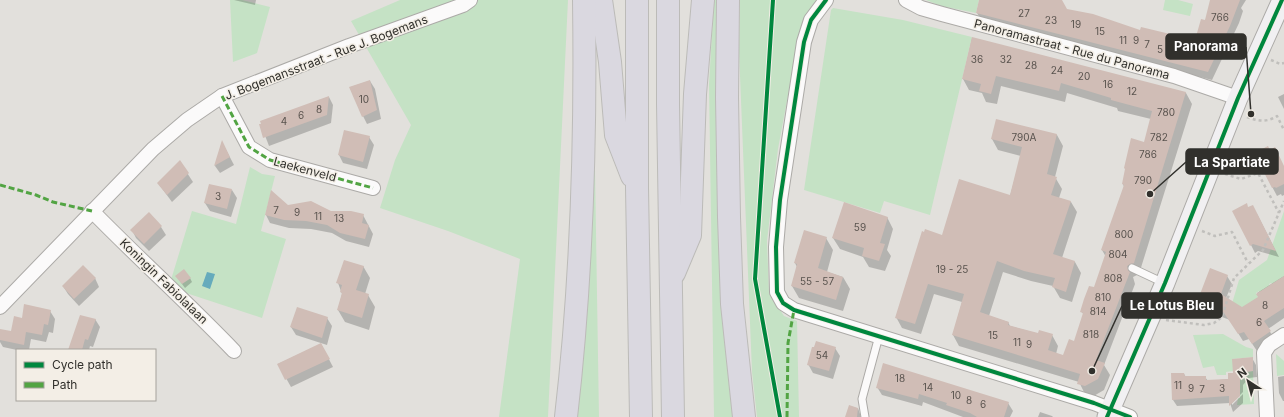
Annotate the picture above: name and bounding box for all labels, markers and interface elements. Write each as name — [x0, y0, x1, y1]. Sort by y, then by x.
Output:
house number: 27 — [1018, 7, 1030, 19]
street label: J. Bogemansstraat - Rue J. Bogemans — [222, 11, 430, 103]
house number: 766 — [1211, 11, 1229, 23]
house number: 23 — [1045, 14, 1057, 26]
street label: Panoramastraat - Rue du Panorama — [973, 16, 1171, 82]
house number: 19 — [1071, 18, 1081, 30]
house number: 15 — [1095, 25, 1105, 37]
house number: 11 — [1119, 34, 1127, 46]
house number: 9 — [1133, 34, 1139, 46]
callout: Panorama — [1166, 34, 1246, 59]
house number: 7 — [1144, 38, 1150, 50]
text: Panorama — [1174, 38, 1238, 54]
house number: 5 — [1157, 43, 1163, 55]
house number: 36 — [971, 53, 983, 65]
house number: 32 — [1000, 53, 1012, 65]
house number: 28 — [1025, 59, 1037, 71]
house number: 24 — [1051, 64, 1063, 76]
house number: 20 — [1078, 70, 1090, 82]
house number: 16 — [1103, 78, 1113, 90]
house number: 12 — [1127, 85, 1137, 97]
house number: 10 — [359, 93, 369, 105]
house number: 8 — [316, 103, 322, 115]
house number: 780 — [1157, 106, 1175, 118]
house number: 6 — [298, 109, 304, 121]
house number: 4 — [281, 115, 287, 127]
house number: 790A — [1012, 131, 1037, 143]
house number: 782 — [1150, 131, 1168, 143]
house number: 786 — [1139, 148, 1157, 160]
callout: La Spartiate — [1186, 149, 1278, 174]
street label: Laekenveld — [272, 153, 338, 185]
text: La Spartiate — [1194, 154, 1270, 170]
house number: 790 — [1134, 174, 1152, 186]
house number: 3 — [215, 190, 221, 202]
house number: 7 — [273, 204, 279, 216]
house number: 9 — [294, 206, 300, 218]
house number: 11 — [314, 210, 322, 222]
house number: 13 — [334, 212, 344, 224]
house number: 59 — [854, 221, 866, 233]
house number: 800 — [1115, 228, 1133, 240]
street label: Koningin Fabiolalaan — [117, 235, 211, 327]
house number: 804 — [1109, 248, 1127, 260]
house number: 19 - 25 — [936, 263, 968, 275]
house number: 808 — [1104, 272, 1122, 284]
house number: 55 - 57 — [800, 275, 834, 287]
house number: 810 — [1095, 291, 1111, 303]
callout: Le Lotus Bleu — [1122, 293, 1222, 318]
text: Le Lotus Bleu — [1130, 297, 1214, 313]
house number: 8 — [1262, 299, 1268, 311]
house number: 814 — [1090, 305, 1106, 317]
house number: 6 — [1256, 316, 1262, 328]
house number: 818 — [1083, 328, 1099, 340]
house number: 15 — [988, 329, 998, 341]
house number: 11 — [1013, 336, 1021, 348]
house number: 9 — [1026, 338, 1032, 350]
legend — [16, 349, 156, 401]
house number: 54 — [816, 349, 828, 361]
text: Cycle path — [52, 357, 113, 372]
north arrow — [1228, 361, 1268, 401]
text: N — [1235, 365, 1250, 381]
house number: 18 — [895, 372, 905, 384]
text: Path — [52, 377, 77, 392]
house number: 11 — [1174, 379, 1182, 391]
house number: 14 — [923, 381, 933, 393]
house number: 9 — [1188, 382, 1194, 394]
house number: 3 — [1219, 382, 1225, 394]
house number: 7 — [1199, 383, 1205, 395]
house number: 10 — [951, 389, 961, 401]
house number: 8 — [966, 394, 972, 406]
house number: 6 — [980, 398, 986, 410]

